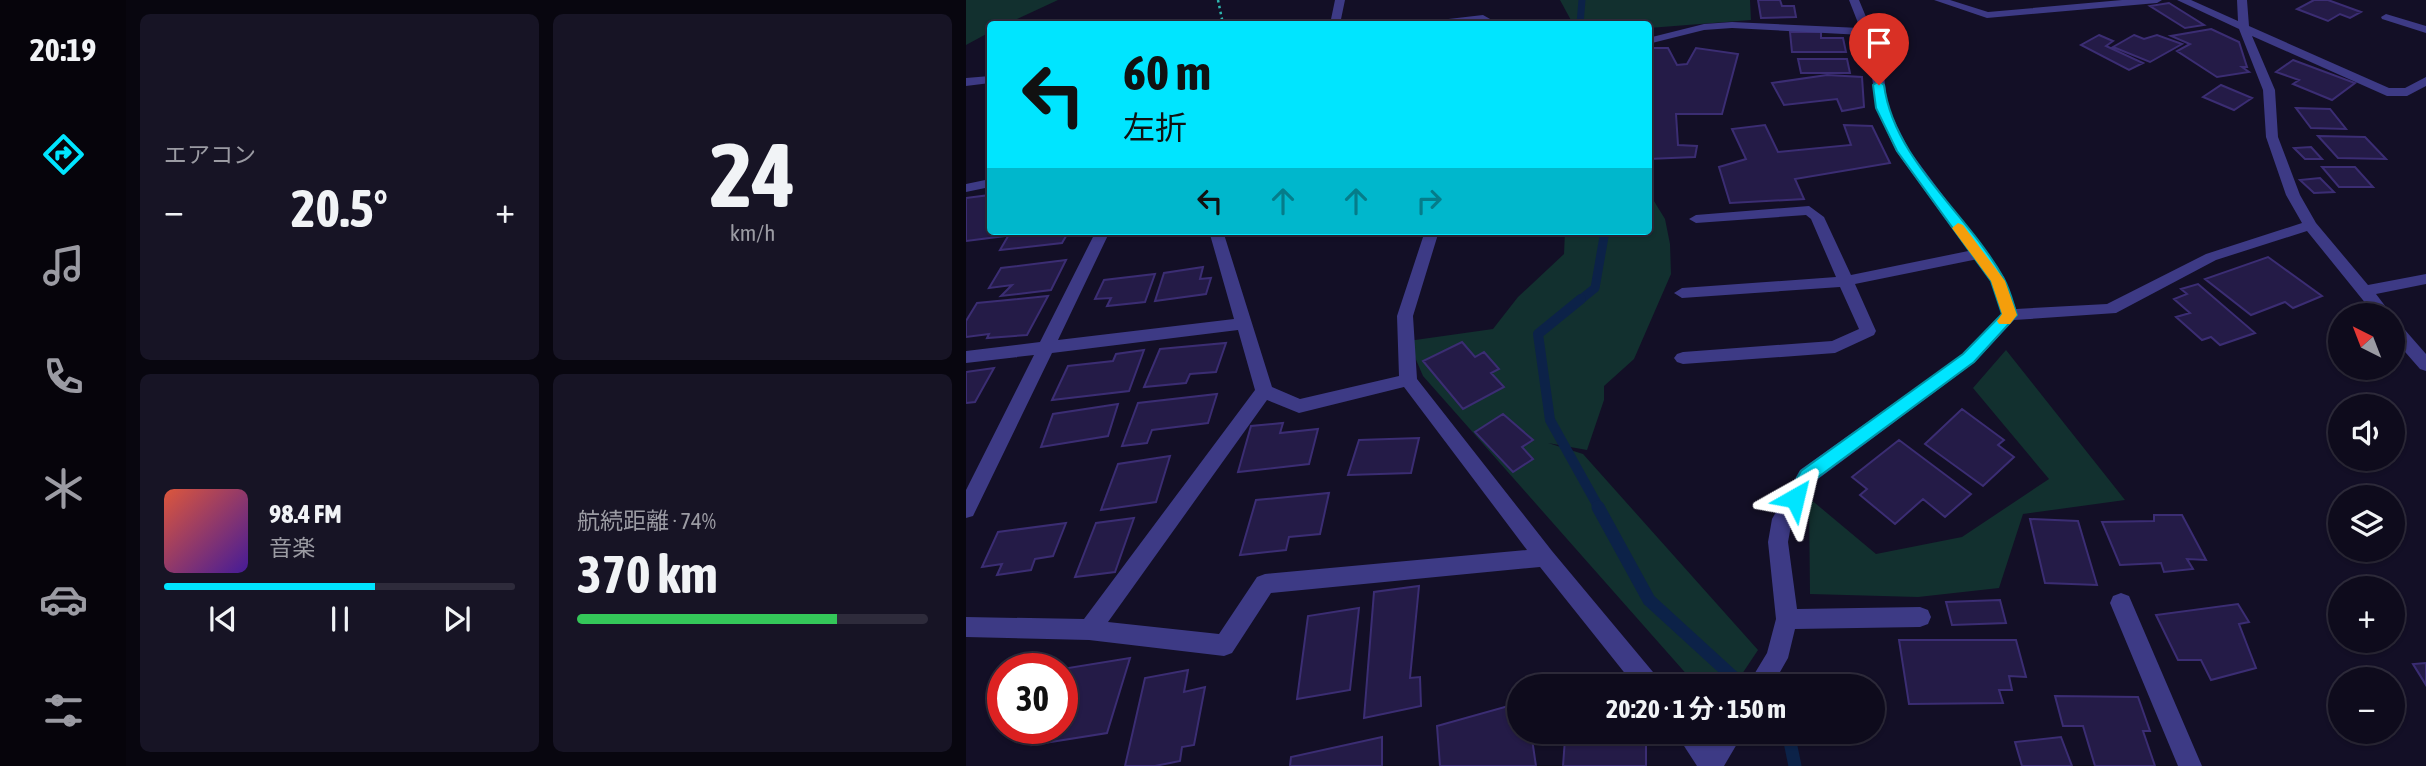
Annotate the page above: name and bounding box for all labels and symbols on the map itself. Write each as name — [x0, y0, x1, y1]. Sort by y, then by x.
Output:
pin — [1849, 13, 1909, 85]
north arrow — [2328, 303, 2404, 380]
position arrow — [1758, 461, 1832, 535]
speed limit sign: 30 — [987, 653, 1078, 744]

